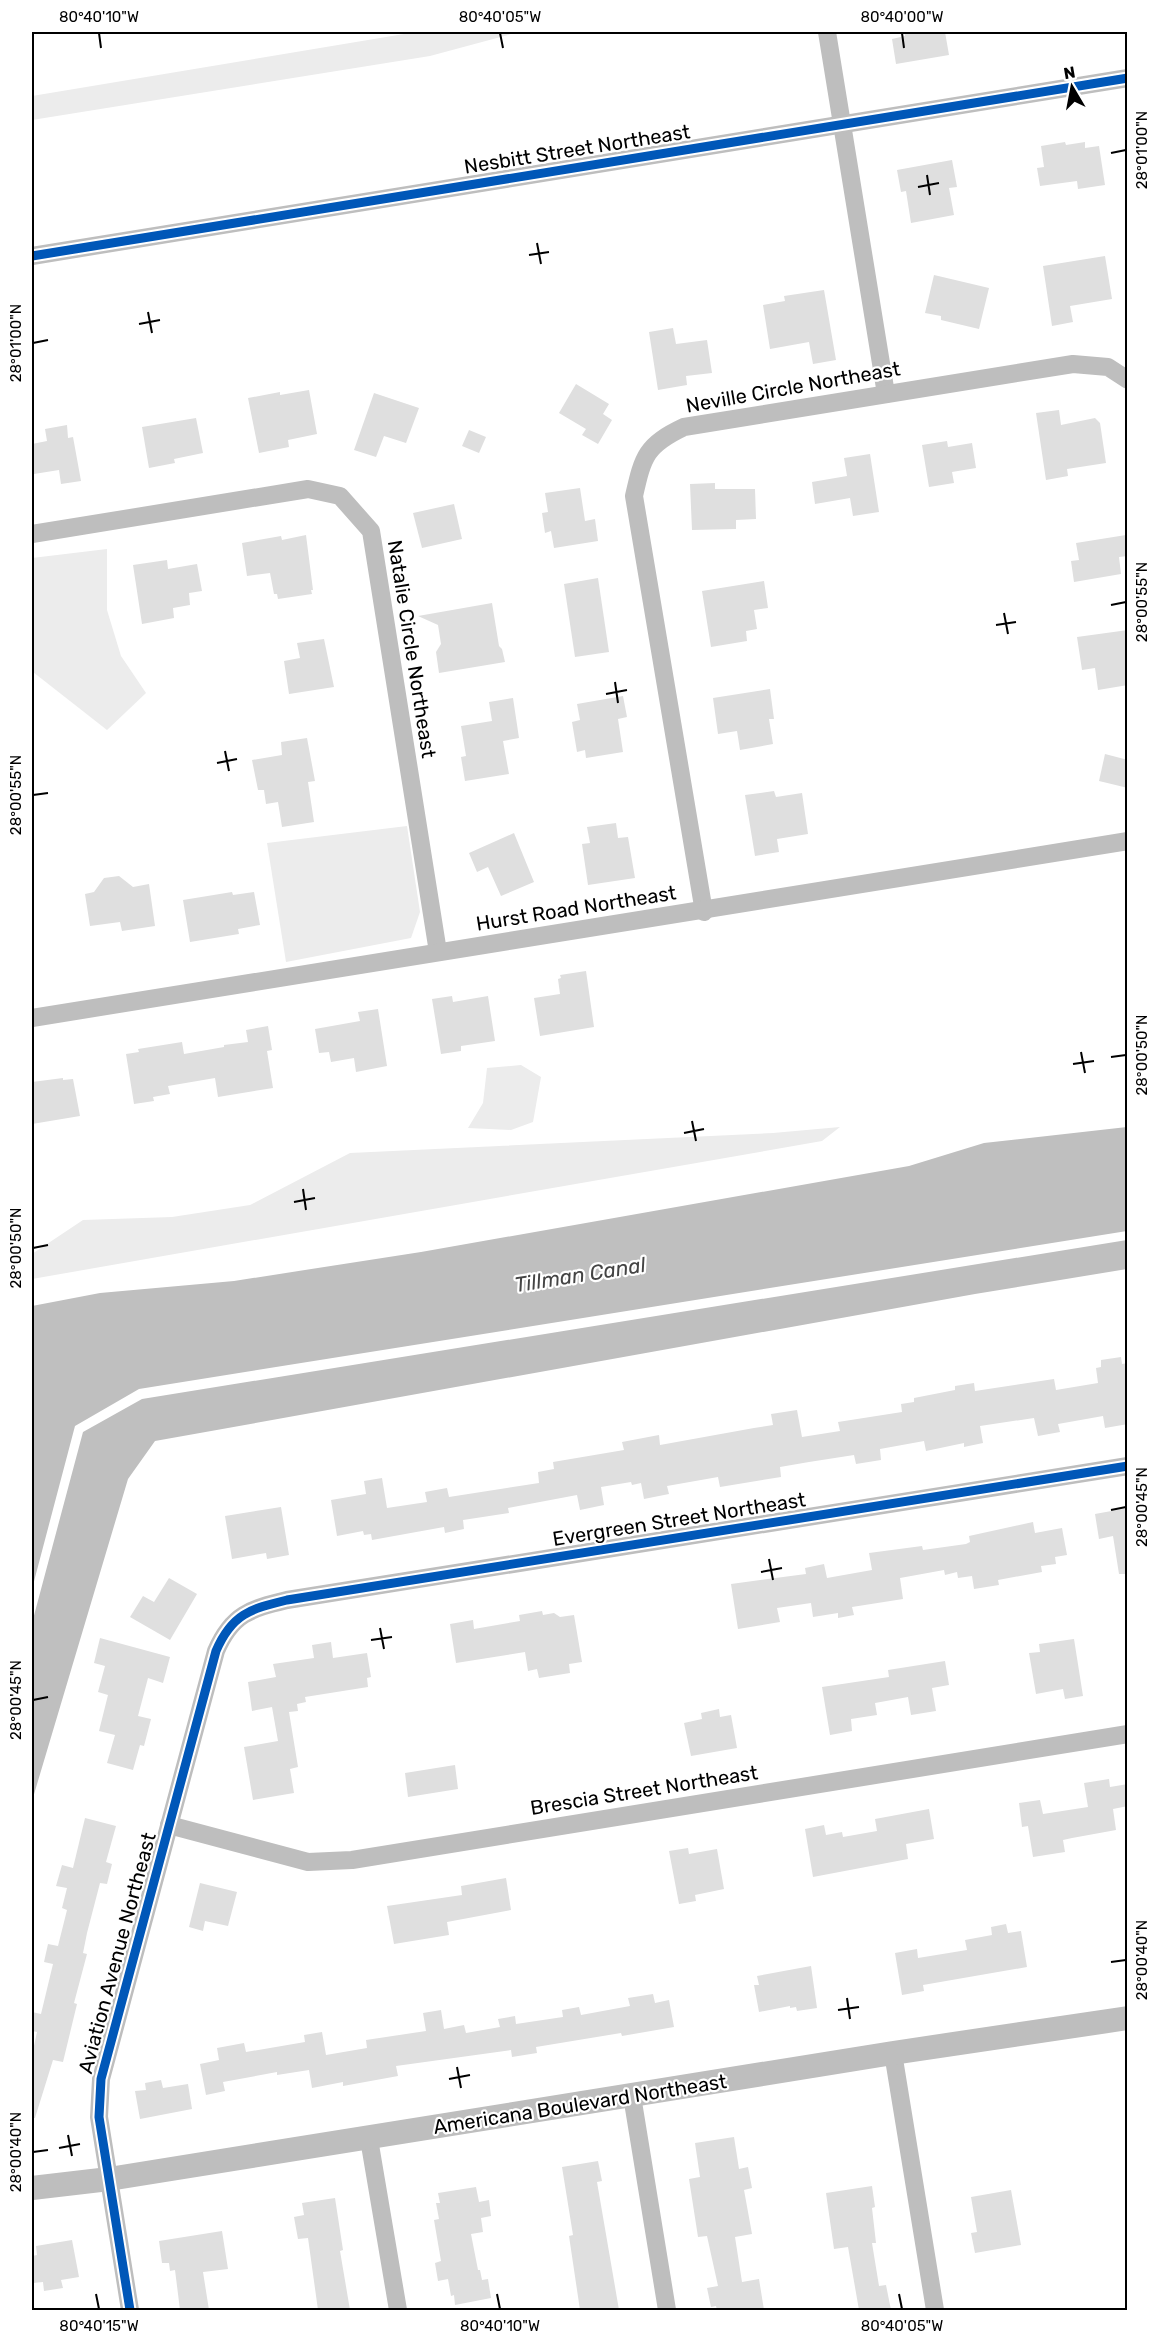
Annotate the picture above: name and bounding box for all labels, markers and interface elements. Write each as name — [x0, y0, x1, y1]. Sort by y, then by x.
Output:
text: 80°40'10"W — [59, 8, 139, 26]
text: 80°40'05"W — [459, 8, 541, 26]
text: 80°40'00"W — [860, 8, 944, 26]
north arrow — [1042, 57, 1102, 117]
text: N — [1062, 62, 1077, 83]
text: 28°01'00"N — [1133, 111, 1151, 189]
street label: Nesbitt Street Northeast — [462, 119, 692, 179]
text: 28°01'00"N — [7, 304, 25, 382]
street label: Neville Circle Northeast — [684, 356, 902, 418]
street label: Natalie Circle Northeast — [383, 538, 441, 760]
text: 28°00'55"N — [1133, 562, 1151, 642]
text: 28°00'55"N — [7, 755, 25, 835]
street label: Hurst Road Northeast — [474, 880, 678, 936]
text: 28°00'50"N — [1133, 1015, 1151, 1095]
text: 28°00'50"N — [7, 1208, 25, 1288]
water label: Tillman Canal — [513, 1252, 648, 1297]
text: 28°00'45"N — [1133, 1467, 1151, 1547]
street label: Evergreen Street Northeast — [551, 1487, 807, 1551]
text: 28°00'45"N — [7, 1660, 25, 1740]
street label: Brescia Street Northeast — [529, 1760, 760, 1820]
street label: Aviation Avenue Northeast — [73, 1830, 161, 2076]
text: 28°00'40"N — [1133, 1920, 1151, 2000]
street label: Americana Boulevard Northeast — [432, 2069, 729, 2139]
text: 28°00'40"N — [7, 2112, 25, 2192]
text: 80°40'15"W — [59, 2317, 139, 2335]
text: 80°40'10"W — [460, 2317, 540, 2335]
text: 80°40'05"W — [861, 2317, 943, 2335]

